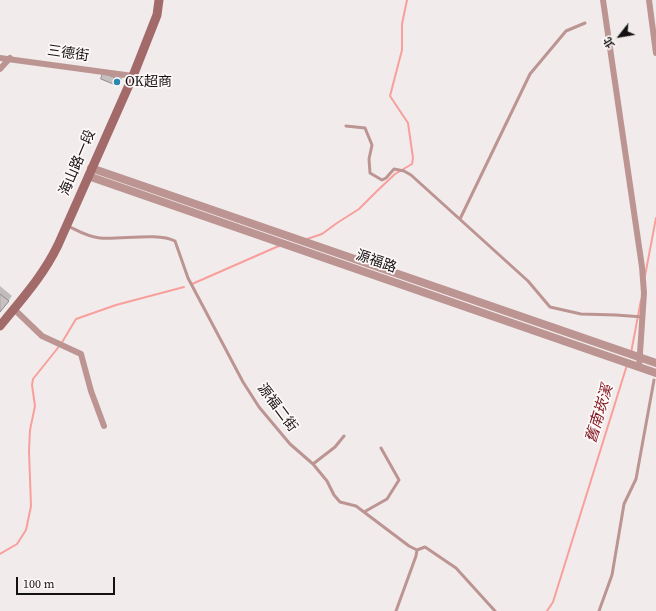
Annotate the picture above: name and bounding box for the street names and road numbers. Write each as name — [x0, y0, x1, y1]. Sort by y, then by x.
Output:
street label: 三德街 — [46, 43, 90, 65]
street label: 海山路一段 — [57, 128, 99, 198]
street label: 源福路 — [353, 247, 399, 277]
street label: 源福二街 — [253, 381, 301, 435]

